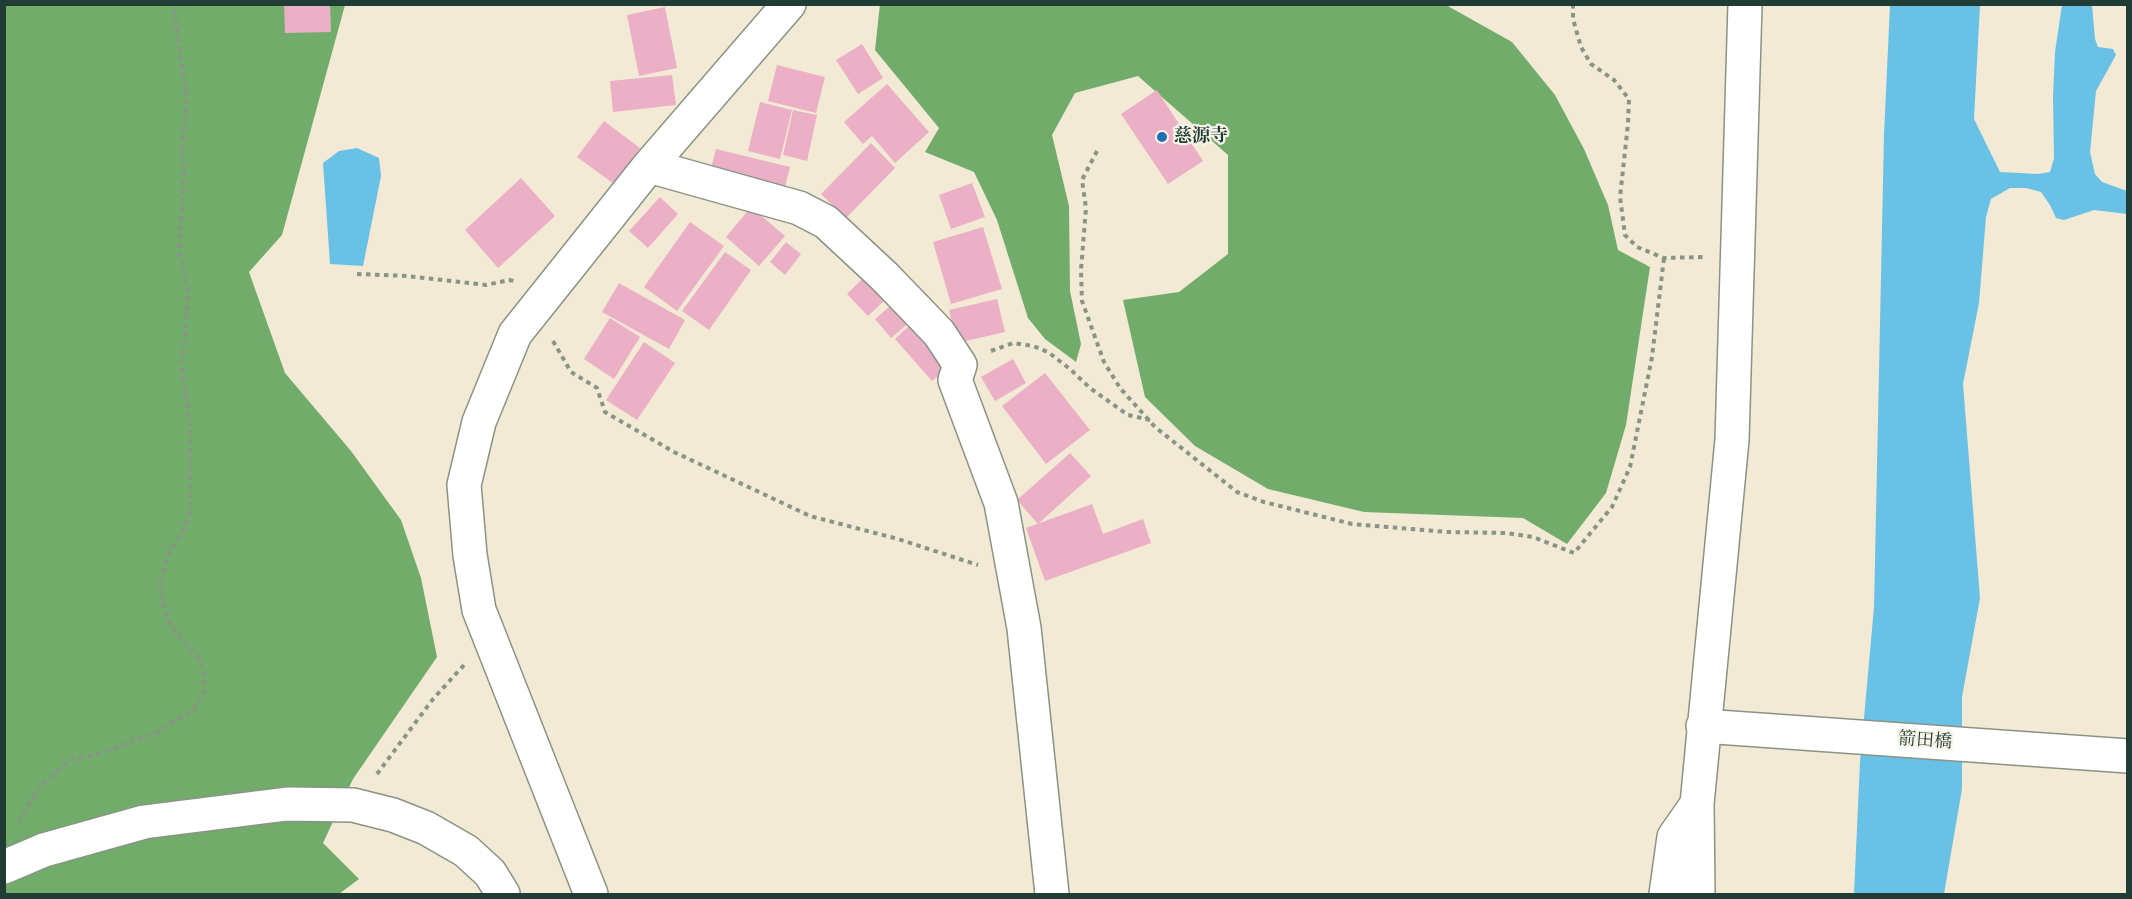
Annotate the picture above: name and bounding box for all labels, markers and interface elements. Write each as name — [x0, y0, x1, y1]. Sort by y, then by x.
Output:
place label: 慈源寺 — [1174, 126, 1228, 148]
marker: 慈源寺 — [1155, 130, 1169, 144]
street label: 箭田橋 — [1897, 729, 1953, 755]

